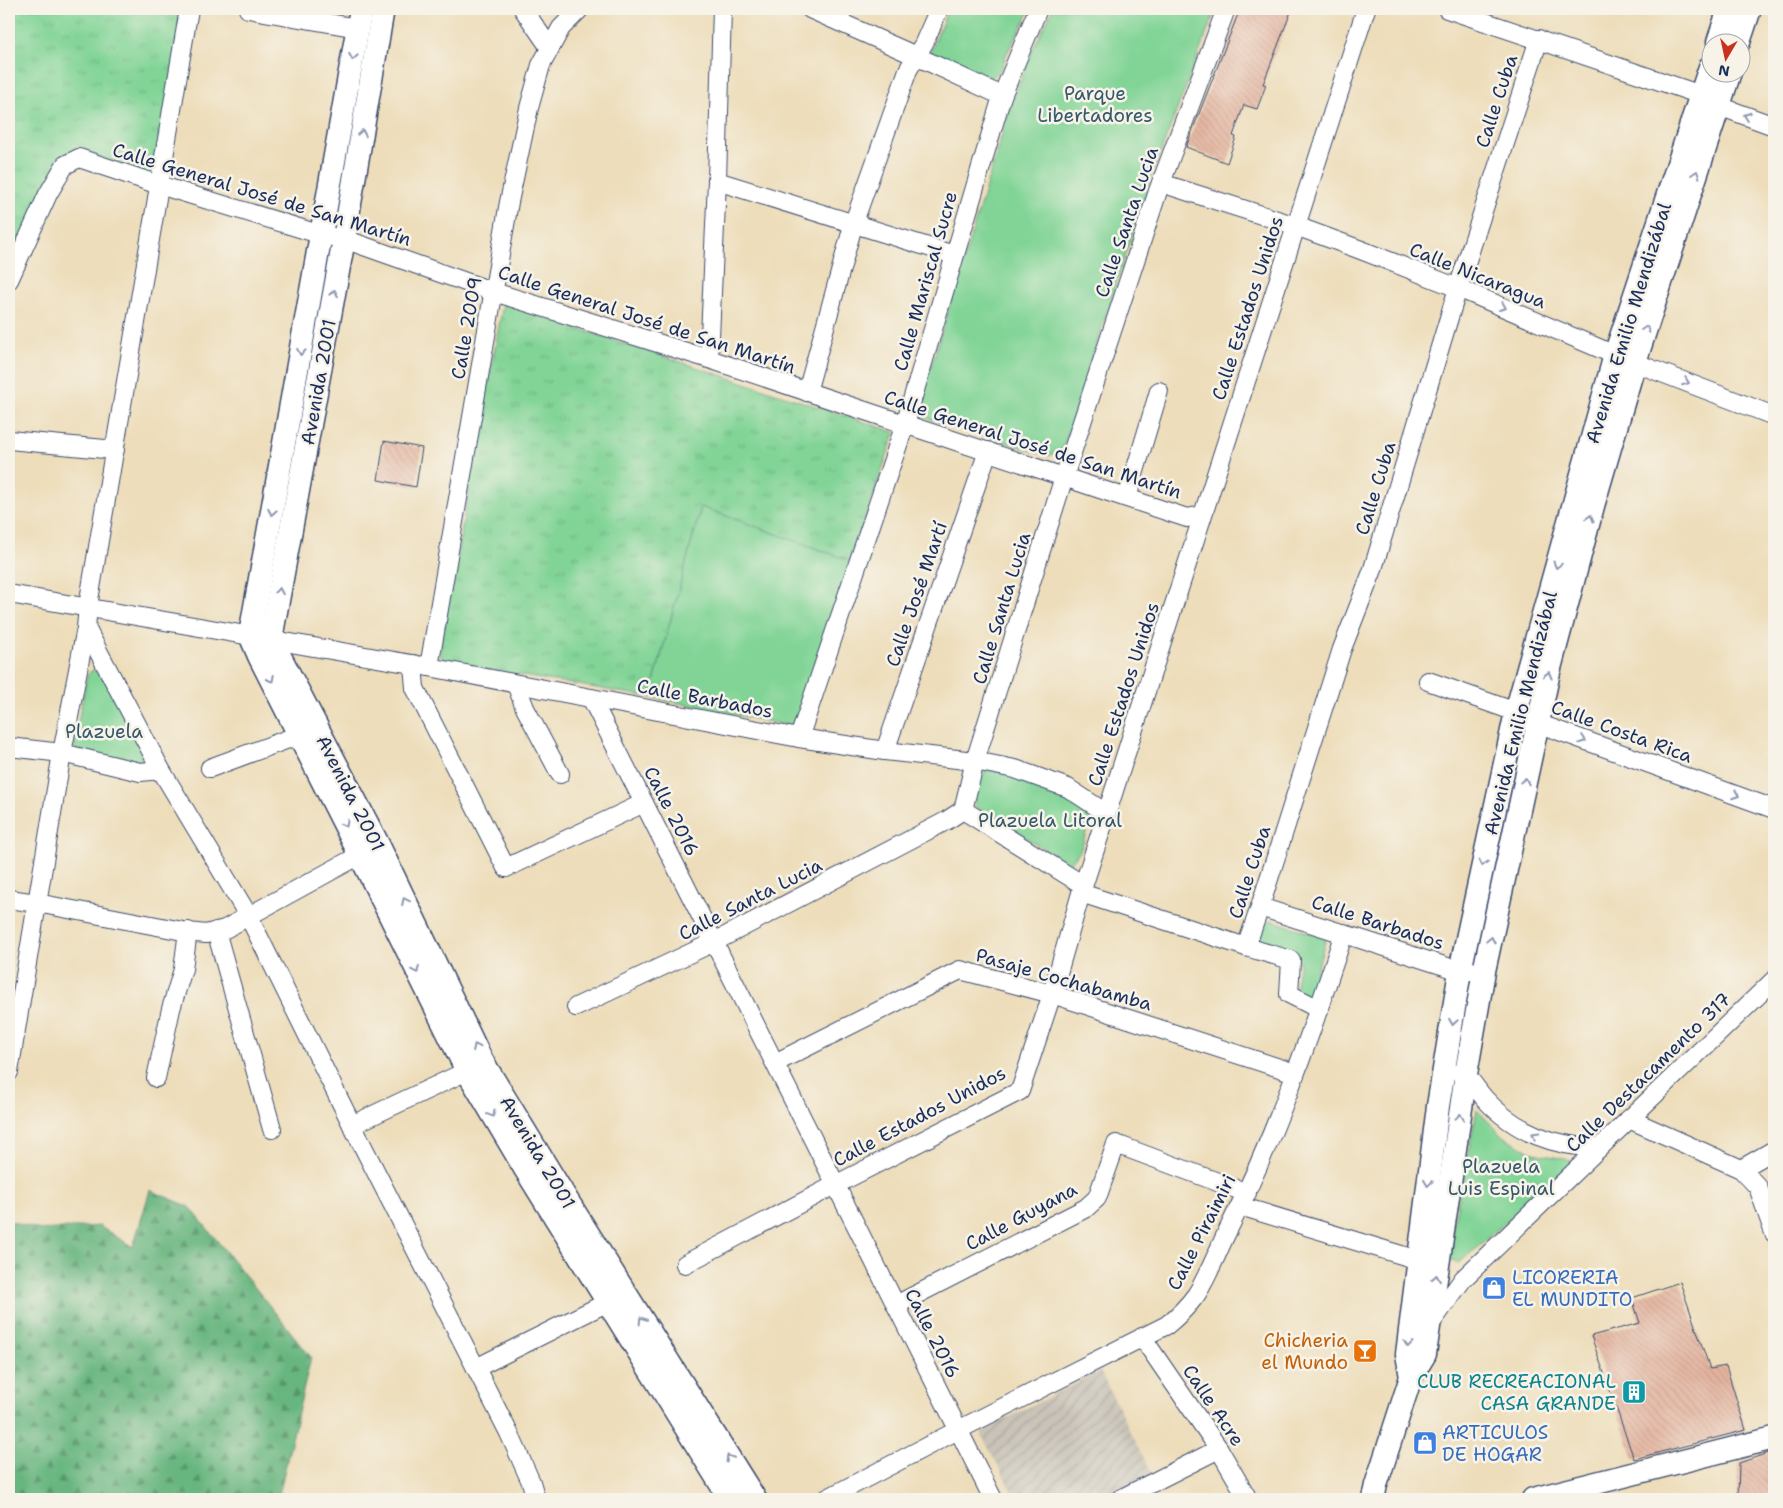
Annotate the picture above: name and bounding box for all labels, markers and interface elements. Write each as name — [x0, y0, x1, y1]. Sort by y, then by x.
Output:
north arrow — [1700, 32, 1750, 82]
street label: Calle Cuba — [1470, 51, 1523, 151]
one-way arrow — [349, 52, 359, 61]
text: N — [1717, 61, 1731, 81]
park label: Parque Libertadores — [1037, 81, 1153, 128]
one-way arrow — [1743, 112, 1751, 122]
one-way arrow — [356, 129, 367, 137]
street label: Calle General José de San Martín — [109, 137, 414, 252]
street label: Calle Santa Lucia — [1089, 143, 1164, 301]
one-way arrow — [1691, 171, 1701, 179]
street label: Calle Mariscal Sucre — [888, 188, 963, 374]
street label: Avenida Emilio Mendizábal — [1580, 199, 1677, 447]
street label: Calle Estados Unidos — [1206, 213, 1289, 403]
street label: Calle Nicaragua — [1406, 237, 1550, 314]
street label: Calle General José de San Martín — [495, 260, 799, 379]
street label: Calle 2009 — [445, 275, 488, 381]
one-way arrow — [329, 289, 339, 298]
one-way arrow — [1498, 301, 1507, 312]
street label: Avenida 2001 — [295, 317, 342, 447]
one-way arrow — [1640, 325, 1650, 334]
one-way arrow — [297, 348, 307, 357]
one-way arrow — [1681, 376, 1690, 386]
street label: Calle General José de San Martín — [881, 385, 1185, 504]
street label: Calle Cuba — [1349, 438, 1402, 538]
one-way arrow — [268, 508, 278, 517]
one-way arrow — [1584, 514, 1595, 523]
street label: Calle José Martí — [880, 518, 953, 670]
street label: Calle Santa Lucia — [966, 529, 1037, 687]
one-way arrow — [1552, 560, 1562, 568]
one-way arrow — [274, 586, 284, 595]
street label: Avenida Emilio Mendizábal — [1478, 588, 1563, 838]
street label: Calle Estados Unidos — [1082, 599, 1165, 789]
one-way arrow — [1543, 672, 1553, 680]
street label: Calle Barbados — [635, 673, 775, 724]
one-way arrow — [265, 674, 275, 683]
street label: Calle Costa Rica — [1548, 694, 1696, 769]
park label: Plazuela — [65, 719, 143, 744]
street label: Avenida 2001 — [310, 731, 391, 856]
one-way arrow — [1578, 734, 1587, 744]
street label: Calle 2016 — [638, 762, 705, 860]
one-way arrow — [1519, 776, 1530, 785]
one-way arrow — [1731, 789, 1740, 799]
park label: Plazuela Litoral — [978, 808, 1122, 833]
one-way arrow — [339, 819, 349, 828]
street label: Calle Cuba — [1223, 822, 1276, 922]
street label: Calle Santa Lucia — [674, 852, 826, 946]
one-way arrow — [1479, 858, 1489, 867]
street label: Calle Barbados — [1308, 889, 1447, 956]
one-way arrow — [401, 897, 411, 906]
one-way arrow — [1485, 935, 1495, 944]
street label: Pasaje Cochabamba — [973, 942, 1155, 1017]
one-way arrow — [410, 965, 420, 974]
street label: Calle Destacamento 317 — [1560, 987, 1736, 1158]
one-way arrow — [1448, 1018, 1458, 1027]
one-way arrow — [472, 1043, 482, 1052]
street label: Calle Estados Unidos — [828, 1060, 1010, 1173]
street label: Avenida 2001 — [494, 1091, 581, 1213]
one-way arrow — [485, 1108, 495, 1117]
one-way arrow — [1454, 1113, 1465, 1121]
one-way arrow — [1532, 1132, 1541, 1142]
park label: Plazuela Luis Espinal — [1448, 1154, 1555, 1201]
street label: Calle Piraimiri — [1161, 1170, 1241, 1295]
street label: Calle Guyana — [961, 1176, 1082, 1256]
one-way arrow — [1423, 1179, 1434, 1187]
place label: LICORERIA EL MUNDITO — [1512, 1265, 1632, 1312]
one-way arrow — [1431, 1274, 1441, 1282]
shop icon: LICORERIA EL MUNDITO — [1481, 1275, 1507, 1301]
street label: Calle 2016 — [899, 1284, 966, 1382]
one-way arrow — [639, 1317, 649, 1326]
place label: Chicheria el Mundo — [1261, 1328, 1348, 1375]
bar icon: Chicheria el Mundo — [1352, 1338, 1378, 1364]
one-way arrow — [1403, 1340, 1414, 1348]
street label: Calle Acre — [1177, 1360, 1250, 1451]
place label: CLUB RECREACIONAL CASA GRANDE — [1417, 1369, 1616, 1416]
building icon: CLUB RECREACIONAL CASA GRANDE — [1621, 1379, 1647, 1405]
place label: ARTICULOS DE HOGAR — [1442, 1420, 1548, 1467]
shop icon: ARTICULOS DE HOGAR — [1412, 1430, 1438, 1456]
one-way arrow — [725, 1454, 735, 1463]

